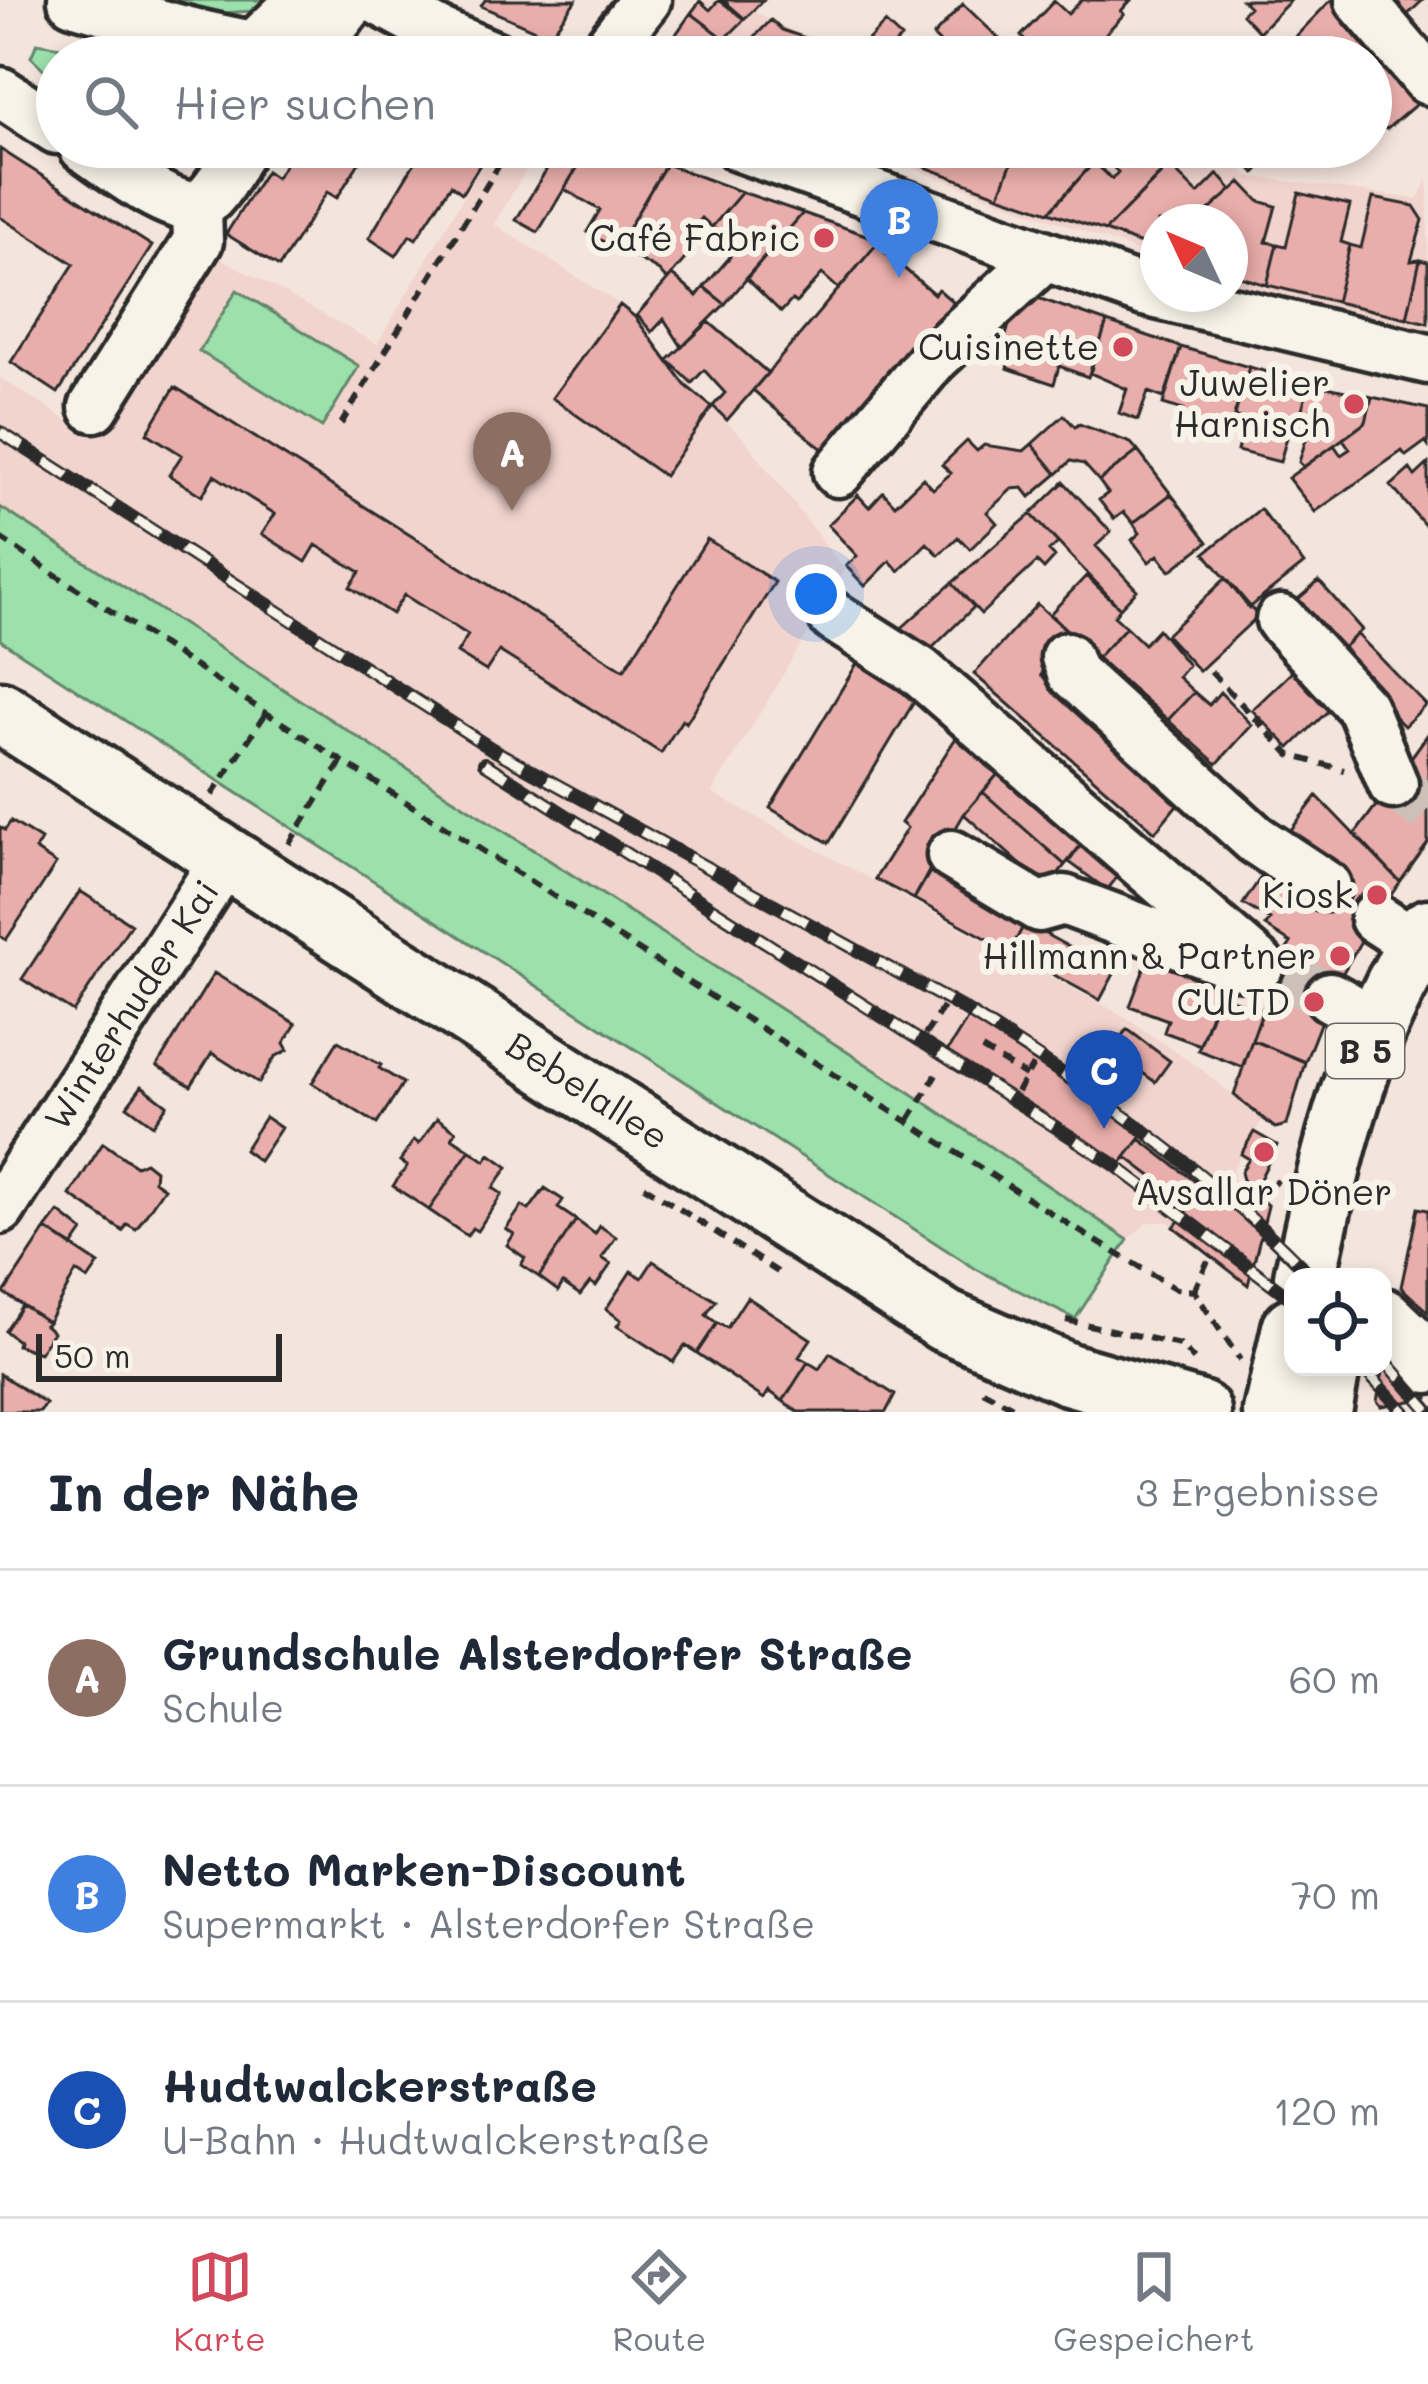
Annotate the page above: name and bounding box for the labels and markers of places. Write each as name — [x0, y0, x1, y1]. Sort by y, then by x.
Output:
pin: B — [860, 179, 938, 278]
place label: Café Fabric — [590, 213, 800, 260]
marker: Café Fabric — [811, 225, 837, 251]
place label: Cuisinette — [918, 322, 1099, 369]
marker: Cuisinette — [1110, 334, 1136, 360]
place label: Juwelier Harnisch — [1174, 358, 1330, 446]
marker: Juwelier Harnisch — [1341, 391, 1367, 417]
pin: A — [473, 412, 551, 511]
place label: Kiosk — [1262, 870, 1353, 917]
marker: Kiosk — [1364, 882, 1390, 908]
place label: Hillmann & Partner — [983, 931, 1316, 978]
marker: Hillmann & Partner — [1327, 943, 1353, 969]
place label: CULTD — [1177, 977, 1290, 1024]
marker: CULTD — [1301, 989, 1327, 1015]
pin: C — [1065, 1030, 1143, 1129]
marker: Avsallar Döner — [1251, 1139, 1277, 1165]
place label: Avsallar Döner — [1136, 1167, 1392, 1214]

